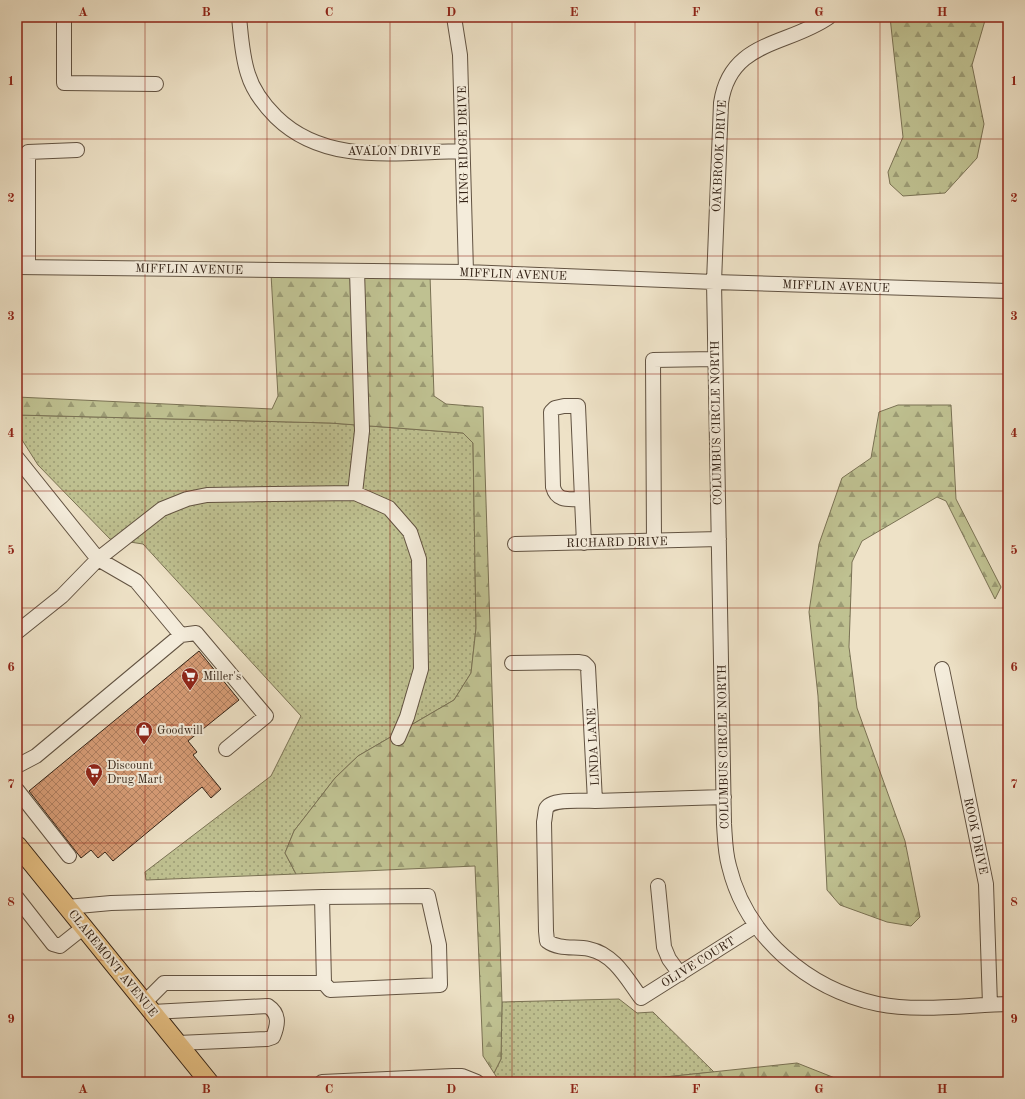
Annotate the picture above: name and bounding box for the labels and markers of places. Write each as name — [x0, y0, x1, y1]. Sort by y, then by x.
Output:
supermarket icon: Miller's — [180, 666, 200, 691]
place label: Miller's — [203, 671, 241, 683]
shop icon: Goodwill — [134, 720, 154, 745]
place label: Goodwill — [157, 725, 203, 737]
place label: Discount Drug Mart — [107, 760, 163, 786]
supermarket icon: Discount Drug Mart — [84, 762, 104, 787]

